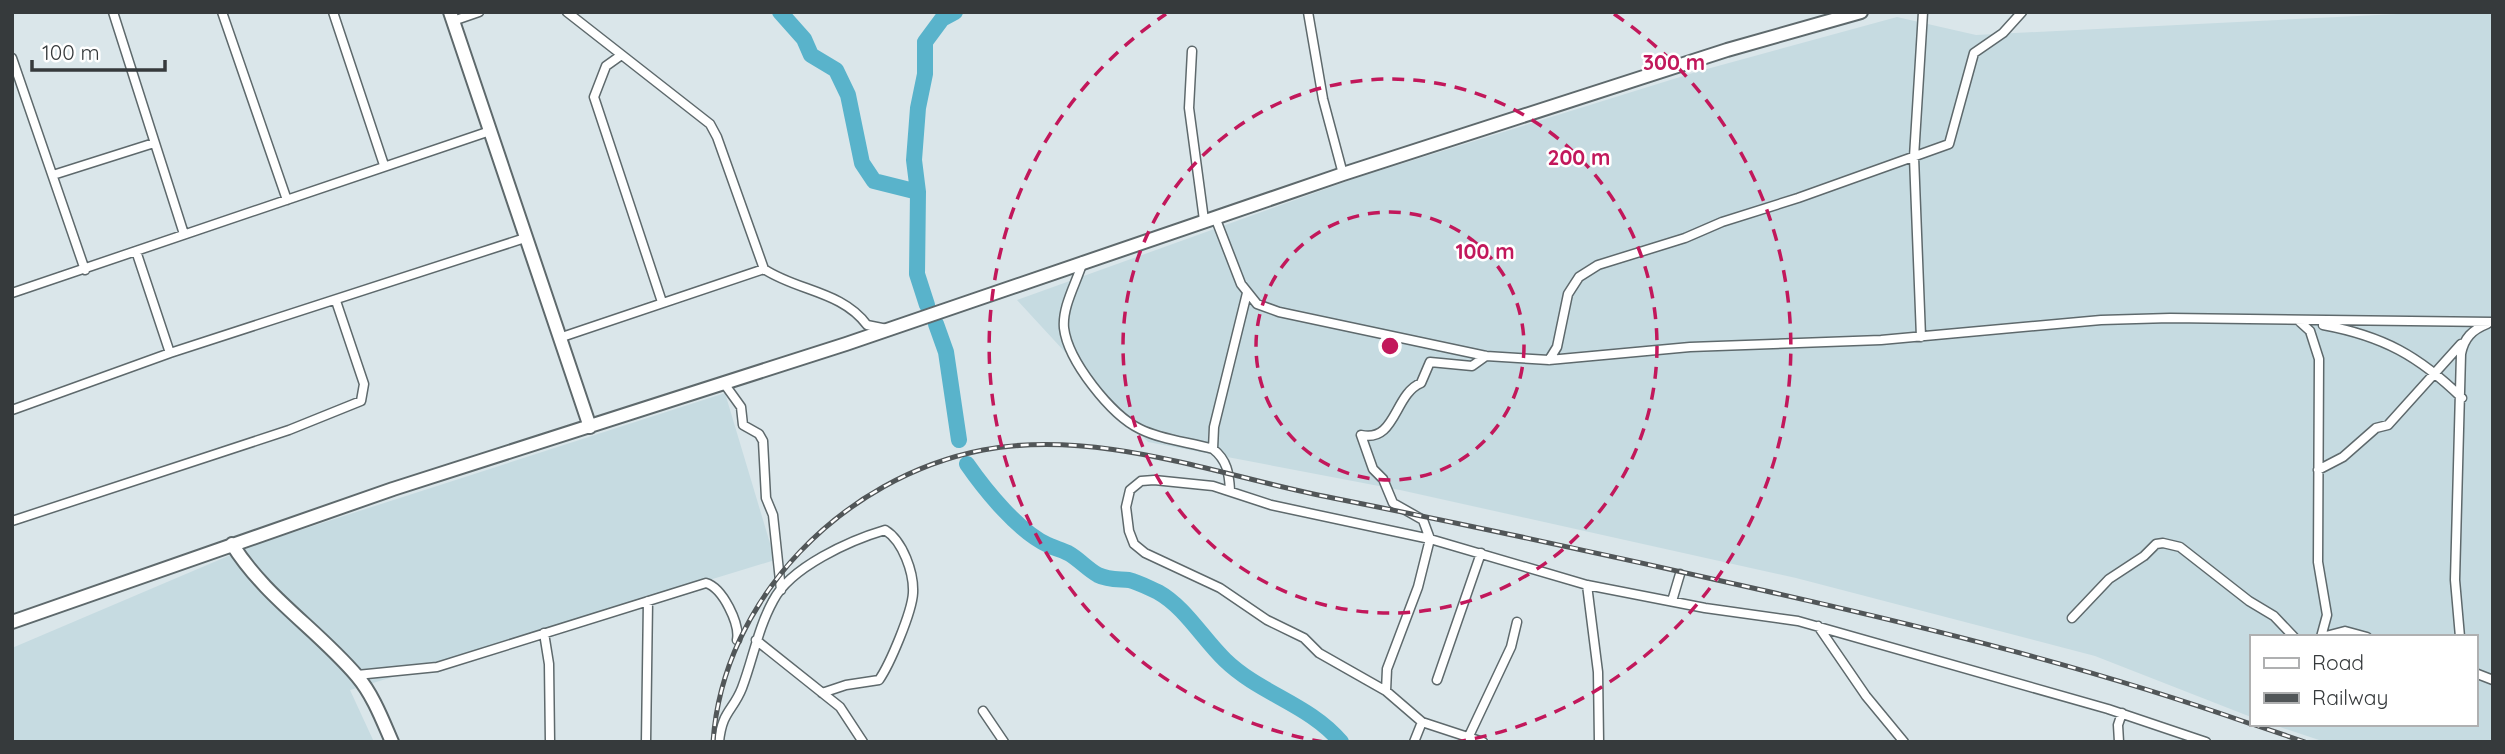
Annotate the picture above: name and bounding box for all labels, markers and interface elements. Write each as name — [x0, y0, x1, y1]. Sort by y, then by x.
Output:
scale bar — [32, 28, 164, 72]
text: 100 m — [42, 39, 100, 65]
text: 300 m — [1643, 49, 1705, 75]
text: 200 m — [1548, 144, 1610, 170]
text: 100 m — [1455, 238, 1515, 264]
centre of rings — [1378, 334, 1402, 358]
legend — [2250, 635, 2477, 726]
text: Road — [2312, 649, 2364, 675]
text: Railway — [2312, 684, 2388, 710]

